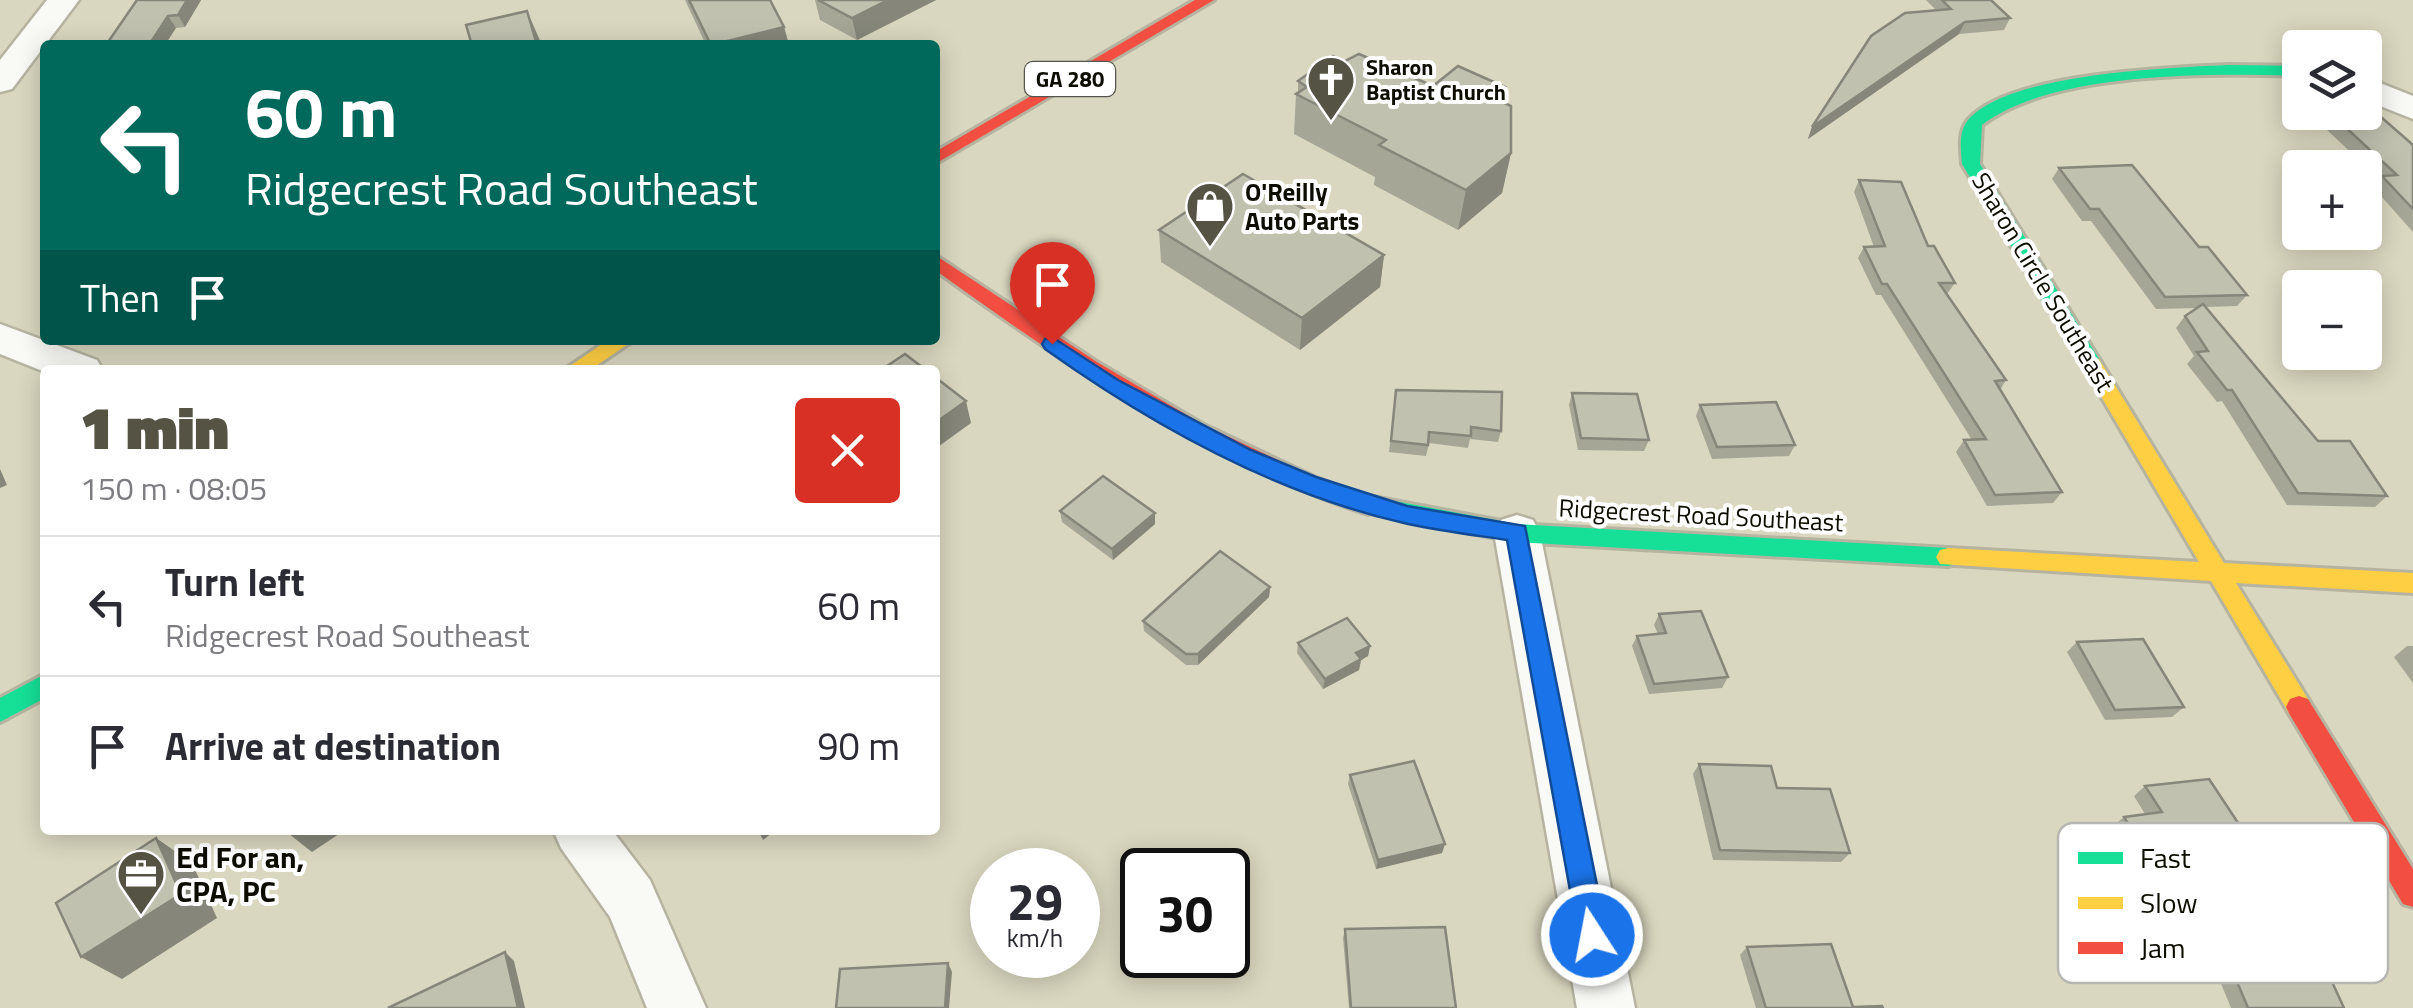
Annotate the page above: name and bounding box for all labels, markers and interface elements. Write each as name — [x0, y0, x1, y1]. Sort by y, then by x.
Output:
map controls — [2282, 30, 2382, 370]
button: layers — [2282, 30, 2382, 130]
place label: Sharon Baptist Church — [1366, 50, 1506, 109]
church icon: Sharon Baptist Church — [1305, 54, 1357, 122]
text: 60 m — [245, 58, 398, 164]
road number: GA 280 — [1025, 62, 1115, 96]
icon: left — [80, 80, 210, 210]
button: + — [2282, 150, 2382, 250]
text: Ridgecrest Road Southeast — [245, 154, 758, 222]
street label: Sharon Circle Southeast — [1962, 165, 2124, 399]
place label: O'Reilly Auto Parts — [1245, 173, 1359, 240]
shop icon: O'Reilly Auto Parts — [1184, 180, 1236, 248]
pin — [1010, 242, 1095, 345]
icon: arrive — [1025, 257, 1080, 312]
text: Then — [80, 269, 160, 327]
icon: arrive — [180, 270, 235, 325]
button: − — [2282, 270, 2382, 370]
text: 1 min — [80, 381, 229, 472]
button: close — [795, 398, 900, 503]
text: 150 m · 08:05 — [80, 464, 267, 512]
street label: Ridgecrest Road Southeast — [1558, 489, 1844, 541]
text: Turn left — [165, 553, 305, 611]
text: 60 m — [817, 577, 900, 635]
icon: left — [80, 579, 135, 634]
text: Ridgecrest Road Southeast — [165, 611, 530, 659]
text: Arrive at destination — [165, 717, 501, 775]
text: 90 m — [817, 717, 900, 775]
icon: arrive — [80, 719, 135, 774]
legend — [2058, 823, 2388, 983]
place label: Ed For an, CPA, PC — [176, 834, 305, 914]
text: Fast — [2140, 836, 2191, 879]
office icon: Ed For an, CPA, PC — [115, 848, 167, 916]
speed limit sign: 30 — [1120, 848, 1250, 978]
text: 29 — [1007, 863, 1063, 939]
text: Slow — [2140, 881, 2198, 924]
position arrow — [1540, 883, 1644, 987]
text: km/h — [1007, 919, 1063, 957]
text: Jam — [2140, 926, 2186, 969]

